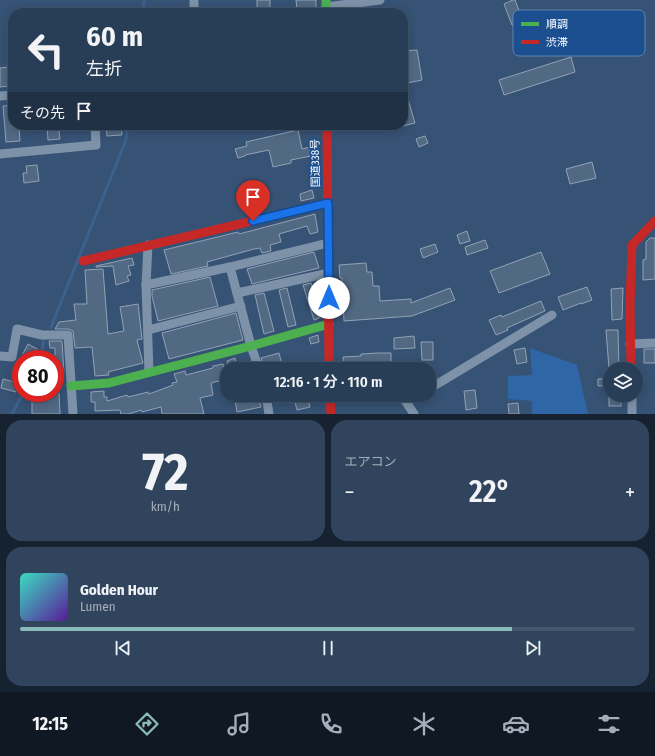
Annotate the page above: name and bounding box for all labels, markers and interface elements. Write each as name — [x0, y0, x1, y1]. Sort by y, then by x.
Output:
legend — [513, 10, 645, 56]
text: 順調 — [546, 18, 568, 31]
text: 60 m — [86, 20, 143, 53]
icon: left — [20, 24, 72, 76]
text: 渋滞 — [546, 36, 568, 49]
text: 左折 — [86, 58, 122, 80]
icon: arrive — [73, 100, 95, 122]
text: その先 — [20, 104, 65, 122]
street label: 国道338号 — [309, 139, 322, 187]
pin — [236, 180, 270, 221]
icon: arrive — [242, 186, 264, 208]
position arrow — [308, 277, 350, 319]
speed limit sign: 80 — [12, 350, 64, 402]
map controls — [603, 362, 643, 402]
button: layers — [603, 362, 643, 402]
text: 12:16 · 1 分 · 110 m — [273, 373, 383, 391]
text: 72 — [142, 441, 188, 504]
text: エアコン — [345, 454, 397, 469]
text: 22° — [469, 474, 511, 510]
text: − — [345, 479, 354, 506]
text: + — [625, 479, 635, 506]
text: km/h — [151, 499, 180, 514]
text: Golden Hour — [80, 581, 158, 599]
text: Lumen — [80, 599, 116, 614]
icon: previous — [112, 637, 134, 659]
icon: pause — [317, 637, 339, 659]
icon: next — [522, 637, 544, 659]
icon: directions — [133, 710, 161, 738]
icon: music — [225, 710, 253, 738]
icon: phone — [317, 710, 345, 738]
icon: climate — [410, 710, 438, 738]
icon: car — [502, 710, 530, 738]
icon: filters — [595, 710, 623, 738]
text: 12:15 — [32, 713, 68, 735]

